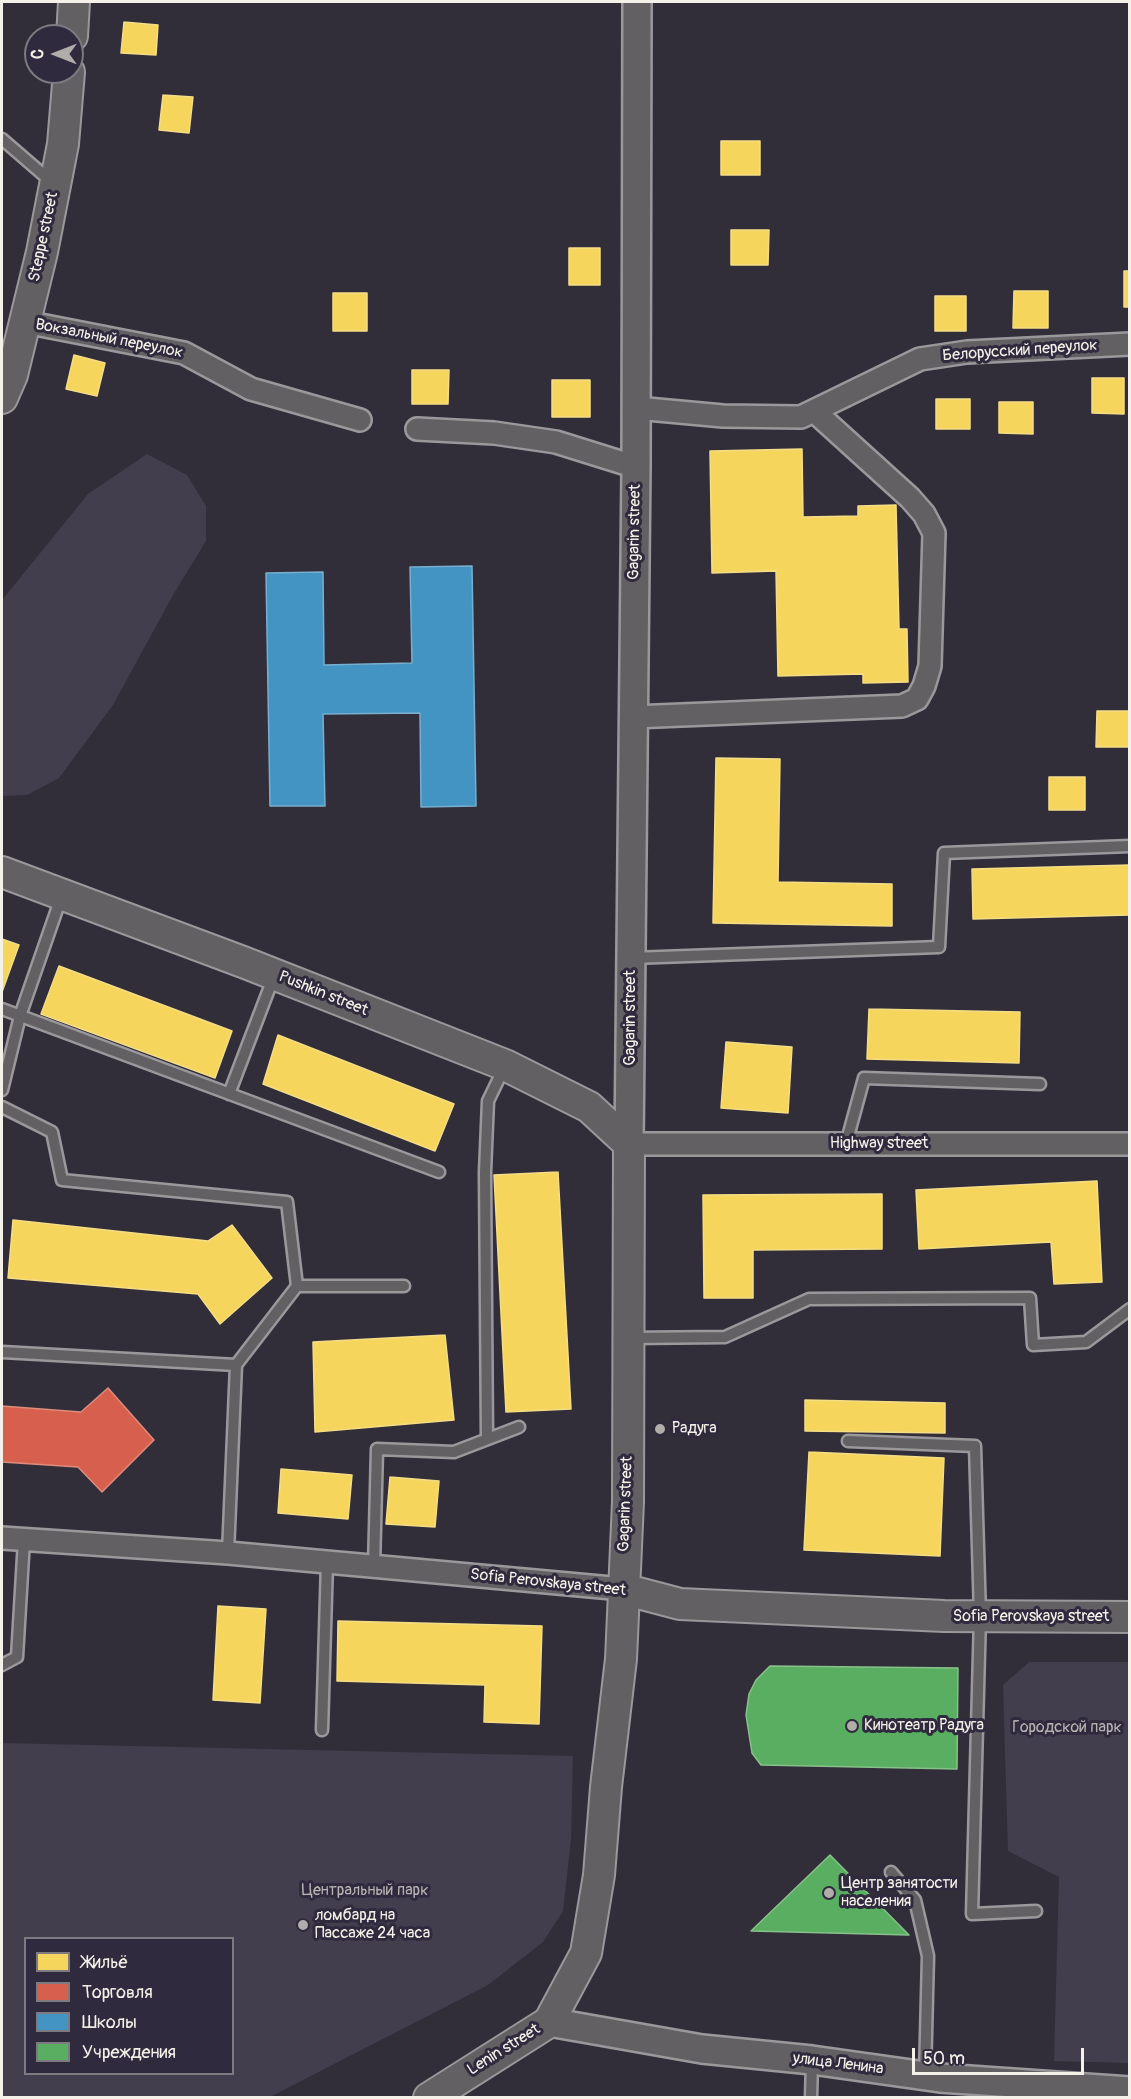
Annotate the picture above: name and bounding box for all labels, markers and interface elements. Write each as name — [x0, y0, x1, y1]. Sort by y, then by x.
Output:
north arrow — [24, 24, 84, 84]
text: С — [28, 49, 48, 59]
street label: Steppe street — [25, 190, 63, 284]
street label: Вокзальный переулок — [34, 315, 184, 363]
street label: Белорусский переулок — [942, 336, 1098, 366]
street label: Gagarin street — [625, 484, 645, 580]
street label: Pushkin street — [276, 967, 370, 1021]
street label: Gagarin street — [621, 970, 641, 1066]
street label: Highway street — [830, 1134, 928, 1154]
place label: Радуга — [672, 1419, 717, 1439]
marker: Радуга — [653, 1422, 667, 1436]
street label: Gagarin street — [615, 1456, 637, 1552]
street label: Sofia Perovskaya street — [469, 1565, 627, 1601]
street label: Sofia Perovskaya street — [953, 1607, 1109, 1627]
place label: Кинотеатр Радуга — [864, 1716, 984, 1736]
park label: Городской парк — [1012, 1718, 1122, 1738]
marker: Кинотеатр Радуга — [845, 1719, 859, 1733]
place label: Центр занятости населения — [841, 1874, 957, 1912]
park label: Центральный парк — [302, 1881, 428, 1901]
marker: Центр занятости населения — [822, 1886, 836, 1900]
place label: ломбард на Пассаже 24 часа — [315, 1906, 430, 1944]
marker: ломбард на Пассаже 24 часа — [296, 1918, 310, 1932]
legend — [24, 1937, 234, 2075]
text: Жильё — [82, 1951, 128, 1974]
text: Торговля — [82, 1981, 153, 2004]
text: Школы — [82, 2011, 137, 2034]
street label: Lenin street — [464, 2020, 544, 2080]
scale bar — [915, 2036, 1088, 2074]
text: Учреждения — [82, 2041, 176, 2064]
text: 50 m — [923, 2047, 965, 2070]
street label: улица Ленина — [792, 2049, 884, 2079]

